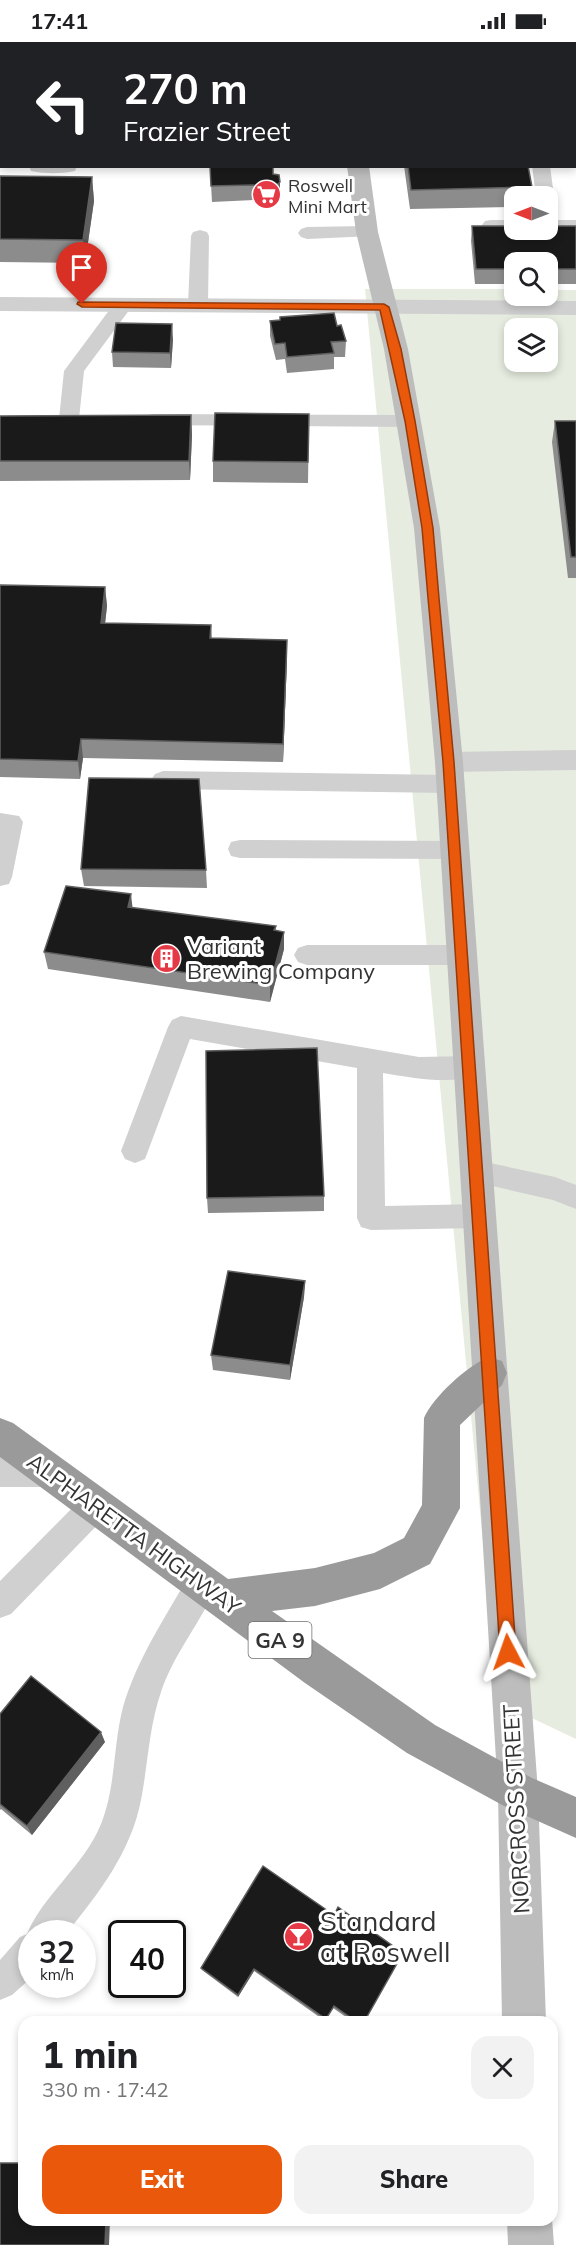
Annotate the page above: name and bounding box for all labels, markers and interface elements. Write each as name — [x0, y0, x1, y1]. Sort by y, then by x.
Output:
text: 17:41 — [30, 7, 88, 35]
text: 270 m — [123, 62, 248, 115]
icon: left — [24, 66, 102, 144]
text: Frazier Street — [123, 114, 290, 148]
place label: Roswell Mini Mart — [288, 174, 367, 218]
supermarket icon: Roswell Mini Mart — [251, 179, 283, 211]
north arrow — [504, 186, 558, 240]
map controls — [504, 186, 558, 372]
pin — [56, 242, 107, 304]
icon: arrive — [65, 251, 98, 284]
button: search — [504, 252, 558, 306]
button: layers — [504, 318, 558, 372]
place label: Variant Brewing Company — [187, 932, 375, 985]
building icon: Variant Brewing Company — [150, 943, 182, 975]
street label: ALPHARETTA HIGHWAY — [22, 1447, 247, 1621]
position arrow — [476, 1620, 540, 1684]
road number: GA 9 — [248, 1622, 312, 1658]
street label: NORCROSS STREET — [497, 1704, 535, 1914]
place label: Standard at Roswell — [320, 1904, 450, 1969]
speed limit sign: 40 — [108, 1920, 186, 1998]
bar icon: Standard at Roswell — [283, 1921, 315, 1953]
text: 32 — [39, 1933, 75, 1971]
text: km/h — [40, 1965, 74, 1984]
text: 1 min — [42, 2032, 138, 2077]
button: close — [471, 2036, 534, 2099]
text: 330 m · 17:42 — [42, 2077, 168, 2102]
button: Exit — [42, 2145, 282, 2214]
button: Share — [294, 2145, 534, 2214]

